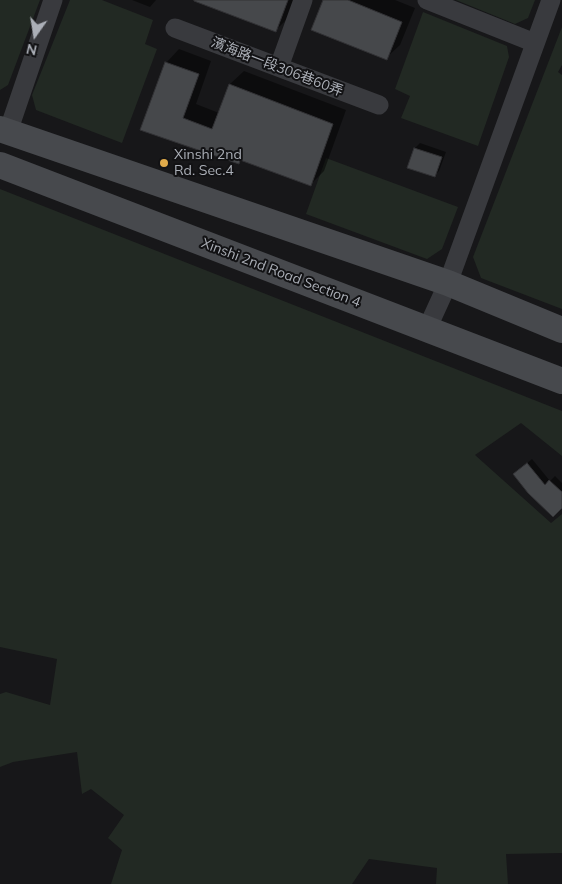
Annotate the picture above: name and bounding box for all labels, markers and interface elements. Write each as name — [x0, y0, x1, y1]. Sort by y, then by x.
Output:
north arrow — [10, 10, 60, 60]
street label: 濱海路一段306巷60弄 — [209, 34, 345, 100]
text: N — [24, 40, 39, 60]
place label: Xinshi 2nd Rd. Sec.4 — [174, 147, 242, 180]
marker: Xinshi 2nd Rd. Sec.4 — [158, 157, 170, 169]
street label: Xinshi 2nd Road Section 4 — [199, 235, 363, 311]

